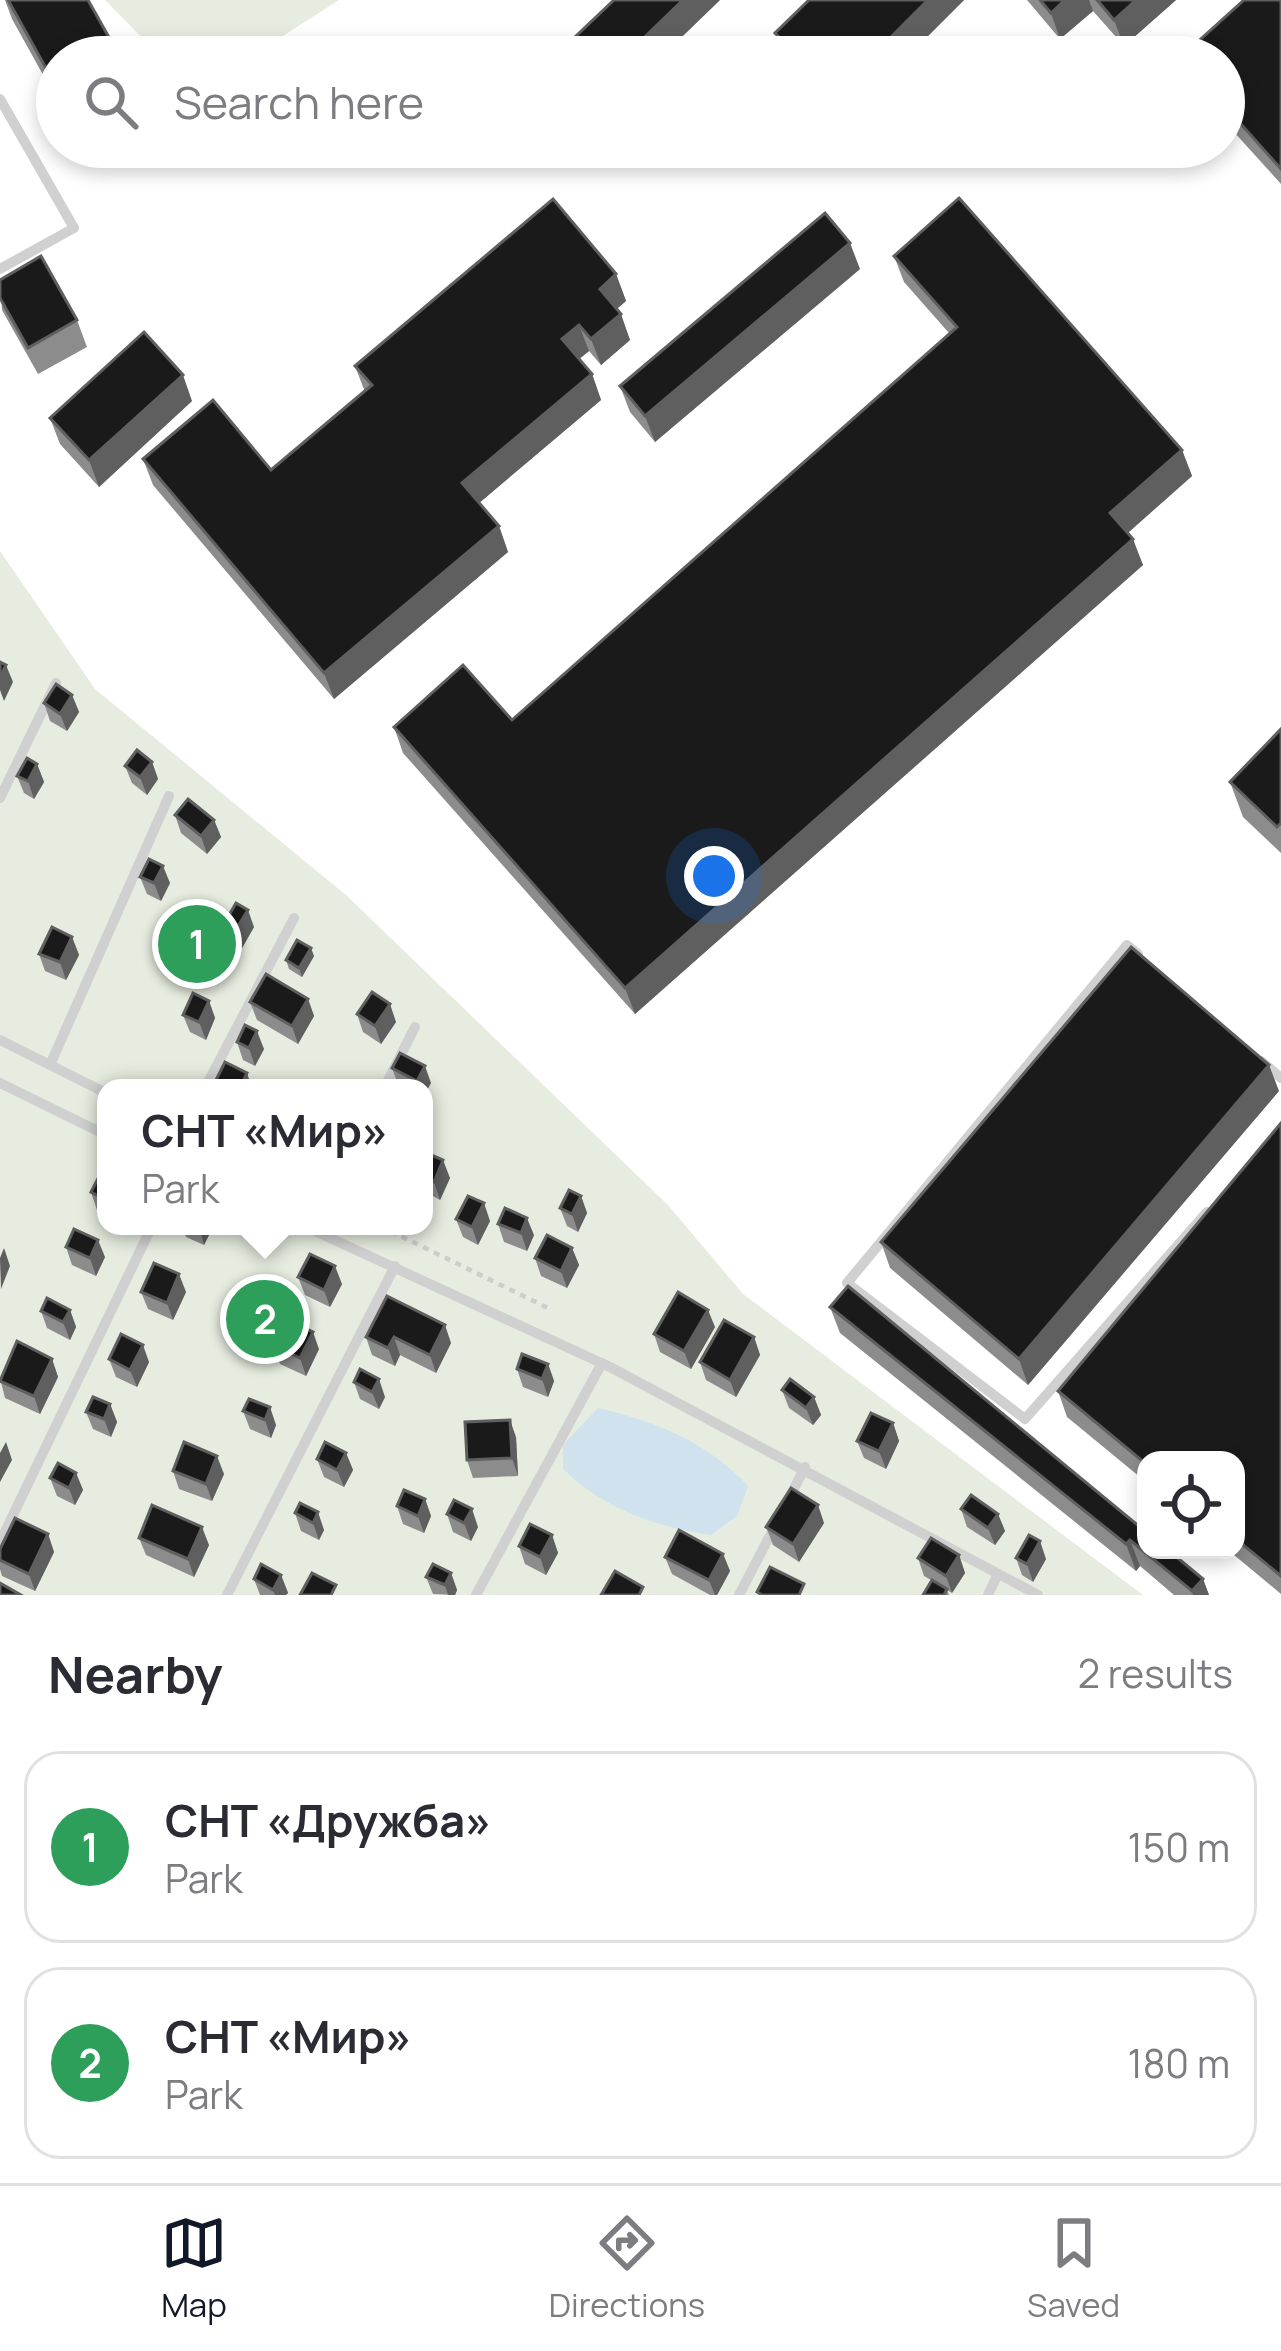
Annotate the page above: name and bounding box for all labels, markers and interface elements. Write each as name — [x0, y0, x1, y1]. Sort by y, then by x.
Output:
search box — [36, 36, 1245, 168]
icon: search — [78, 69, 144, 135]
text: Search here — [174, 71, 424, 133]
your location — [684, 846, 744, 906]
pin: 1 — [158, 899, 236, 989]
popup — [97, 1079, 433, 1235]
text: СНТ «Мир» — [142, 1099, 388, 1161]
text: Park — [142, 1161, 219, 1215]
pin: 2 — [226, 1274, 304, 1364]
map controls — [1137, 1451, 1245, 1559]
button: locate — [1137, 1451, 1245, 1559]
text: Nearby — [48, 1639, 223, 1708]
text: 2 results — [1078, 1646, 1233, 1700]
text: СНТ «Дружба» — [165, 1789, 492, 1851]
text: 1 — [81, 1820, 99, 1874]
text: 150 m — [1128, 1820, 1230, 1874]
text: Park — [165, 1851, 243, 1905]
text: СНТ «Мир» — [165, 2005, 412, 2067]
text: 2 — [78, 2036, 102, 2090]
text: 180 m — [1127, 2036, 1230, 2090]
text: Park — [165, 2067, 243, 2121]
tab: Map — [161, 2210, 227, 2327]
tab: Directions — [549, 2210, 705, 2327]
tab: Saved — [1027, 2210, 1120, 2327]

